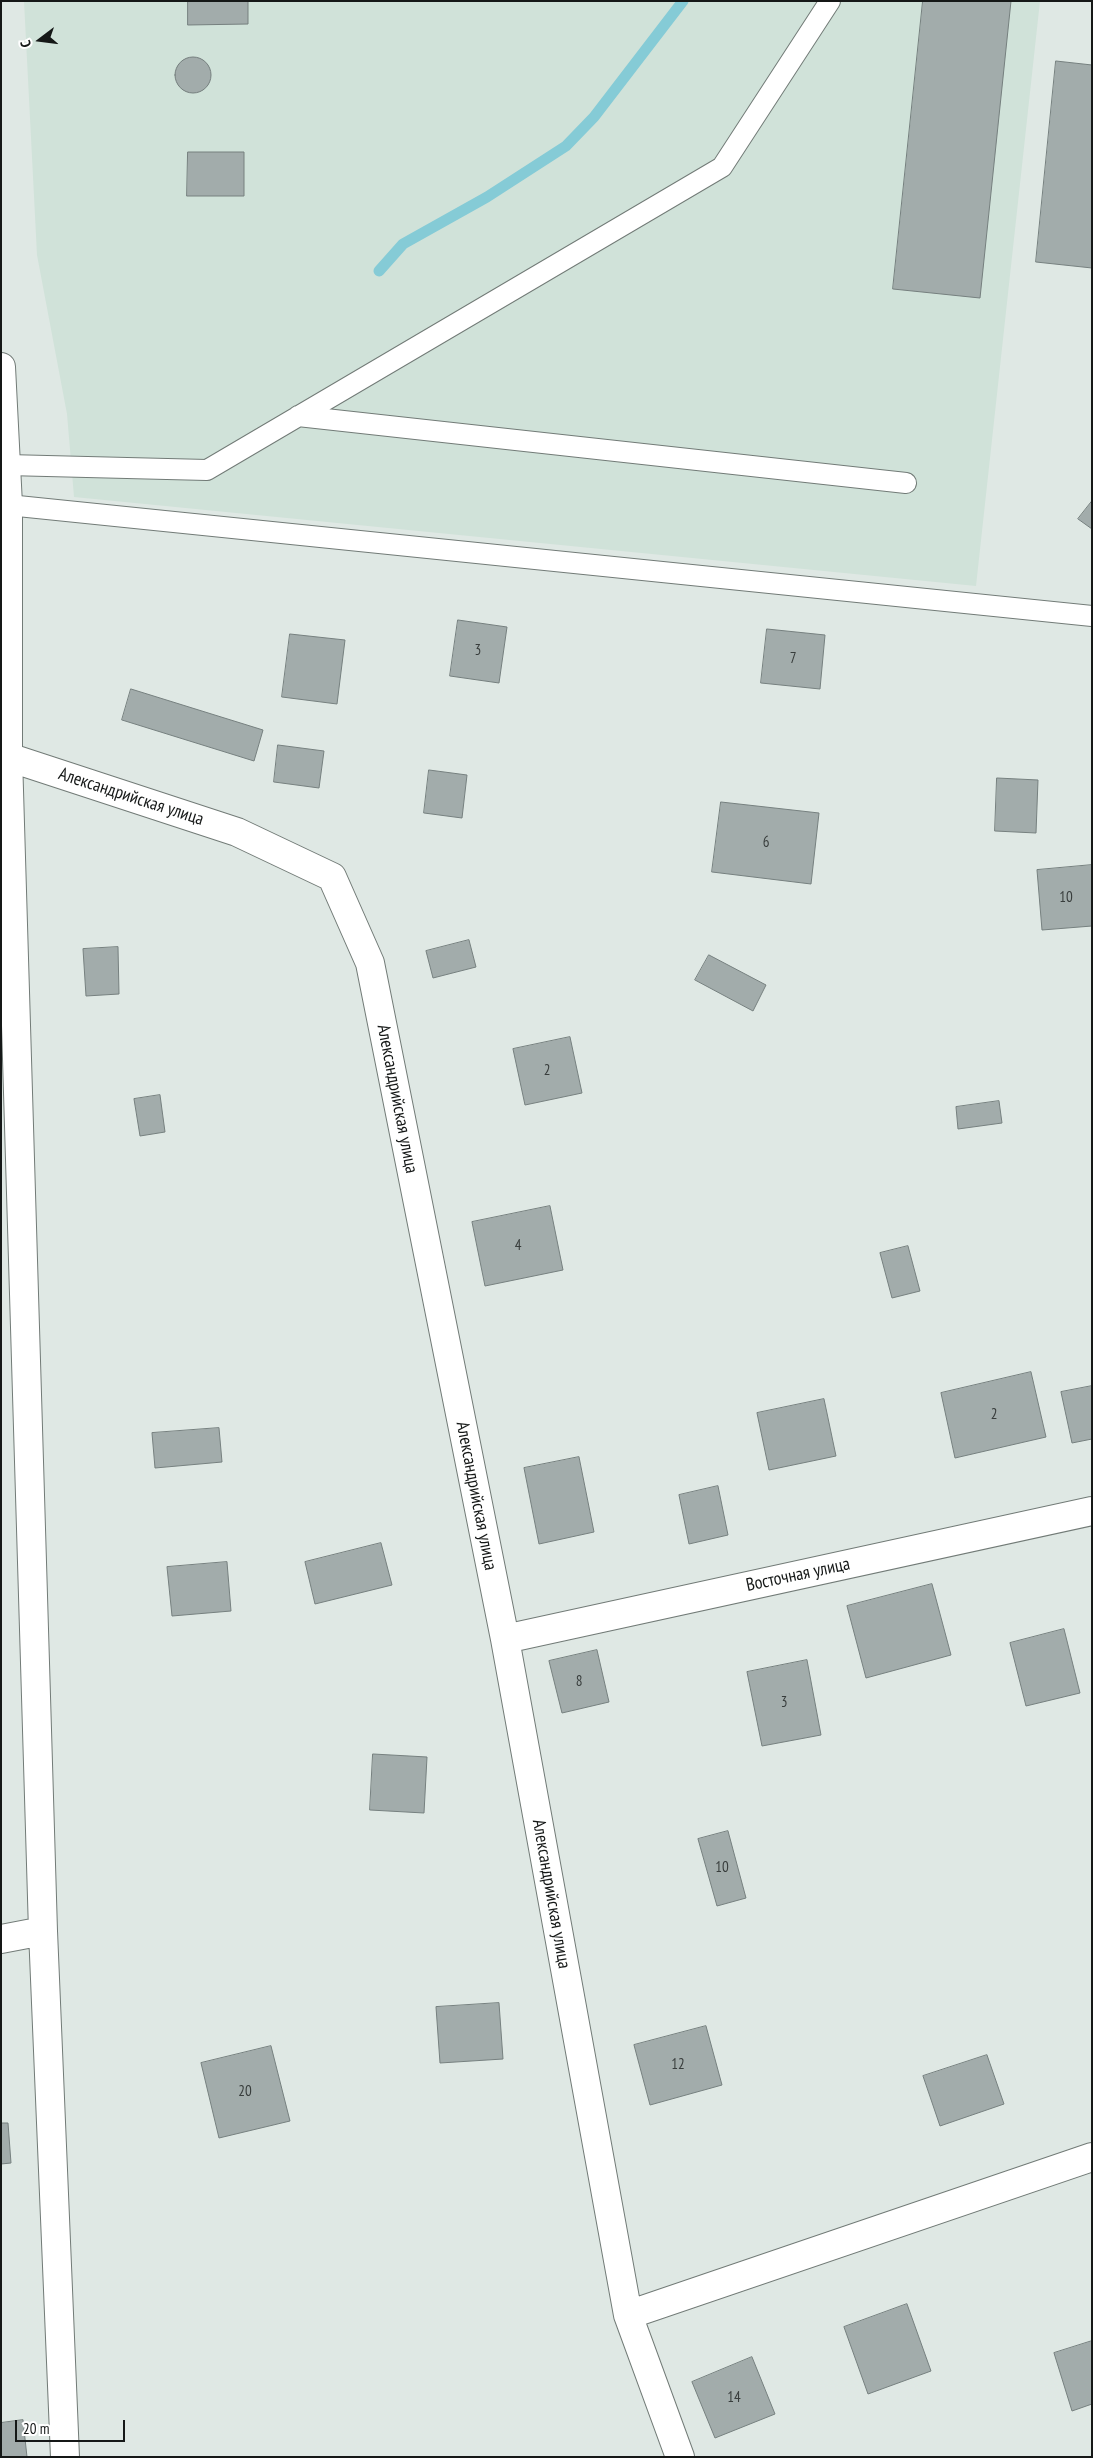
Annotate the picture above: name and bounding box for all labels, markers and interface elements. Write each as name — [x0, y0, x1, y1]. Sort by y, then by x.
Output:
north arrow — [15, 15, 65, 65]
text: С — [16, 38, 35, 49]
house number: 3 — [475, 642, 481, 660]
house number: 7 — [790, 650, 796, 668]
street label: Александрийская улица — [56, 763, 206, 831]
house number: 6 — [763, 834, 769, 852]
house number: 10 — [1059, 889, 1073, 907]
street label: Александрийская улица — [372, 1023, 422, 1175]
house number: 2 — [544, 1062, 550, 1080]
house number: 4 — [515, 1237, 521, 1255]
house number: 2 — [991, 1406, 997, 1424]
street label: Александрийская улица — [451, 1420, 501, 1572]
street label: Восточная улица — [744, 1553, 852, 1597]
house number: 8 — [576, 1673, 582, 1691]
house number: 3 — [781, 1694, 787, 1712]
street label: Александрийская улица — [527, 1818, 575, 1970]
house number: 10 — [715, 1859, 729, 1877]
house number: 12 — [671, 2056, 685, 2074]
house number: 20 — [238, 2083, 252, 2101]
house number: 14 — [727, 2389, 741, 2407]
scale bar — [18, 2410, 128, 2442]
text: 20 m — [23, 2419, 49, 2438]

